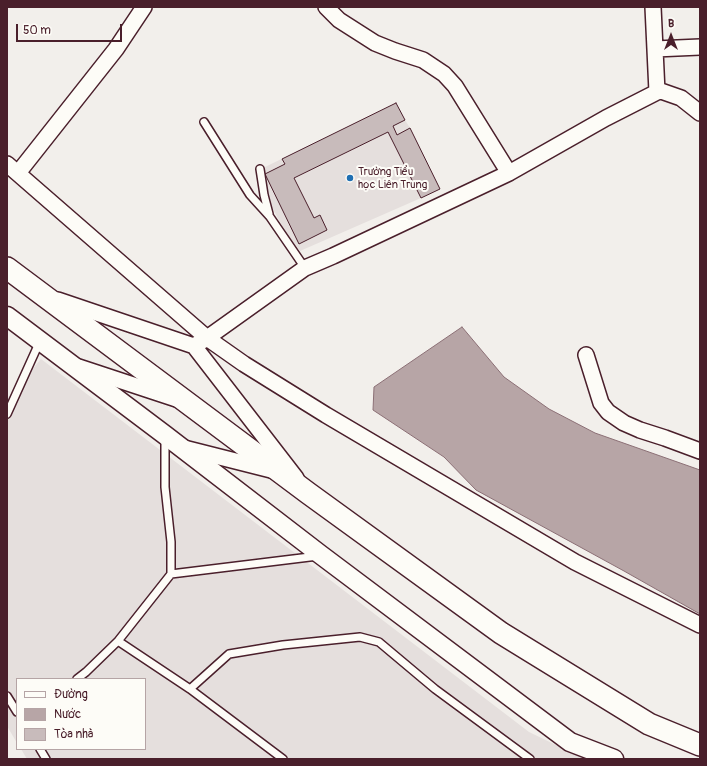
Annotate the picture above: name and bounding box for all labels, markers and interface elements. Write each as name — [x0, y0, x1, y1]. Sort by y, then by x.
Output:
scale bar — [18, 16, 124, 42]
north arrow — [651, 16, 691, 56]
text: B — [668, 17, 674, 30]
text: 50 m — [23, 23, 51, 38]
place label: Trường Tiểu học Liên Trung — [358, 165, 427, 191]
marker: Trường Tiểu học Liên Trung — [345, 173, 355, 183]
legend — [16, 678, 146, 750]
text: Đường — [54, 687, 88, 702]
text: Nước — [54, 707, 81, 722]
text: Tòa nhà — [54, 727, 93, 742]

